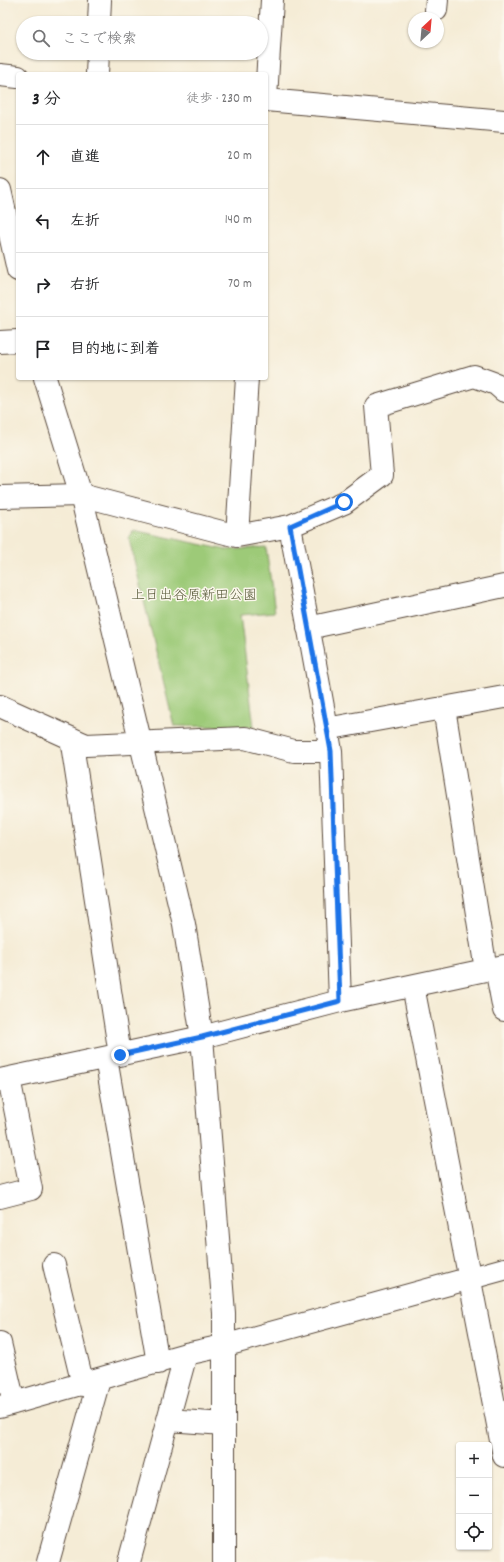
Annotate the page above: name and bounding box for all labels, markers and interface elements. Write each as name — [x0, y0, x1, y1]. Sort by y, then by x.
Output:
north arrow — [408, 12, 444, 48]
search box — [16, 16, 268, 60]
icon: search — [30, 27, 52, 49]
text: ここで検索 — [62, 29, 137, 51]
text: 3 分 — [32, 89, 60, 113]
text: 徒歩 · 230 m — [187, 90, 252, 109]
icon: ahead — [32, 146, 54, 168]
text: 直進 — [70, 147, 100, 169]
text: 20 m — [227, 147, 252, 166]
icon: left — [32, 210, 54, 232]
text: 左折 — [70, 211, 100, 233]
text: 140 m — [225, 211, 252, 230]
icon: right — [32, 274, 54, 296]
text: 右折 — [70, 275, 100, 297]
text: 70 m — [228, 275, 252, 294]
icon: arrive — [32, 338, 54, 360]
text: 目的地に到着 — [70, 339, 160, 361]
route start — [335, 493, 353, 511]
park label: 上日出谷原新田公園 — [131, 586, 257, 606]
route end — [111, 1046, 129, 1064]
map controls — [456, 1442, 492, 1550]
button: + — [456, 1442, 492, 1478]
button: − — [456, 1478, 492, 1514]
button: locate — [456, 1514, 492, 1550]

